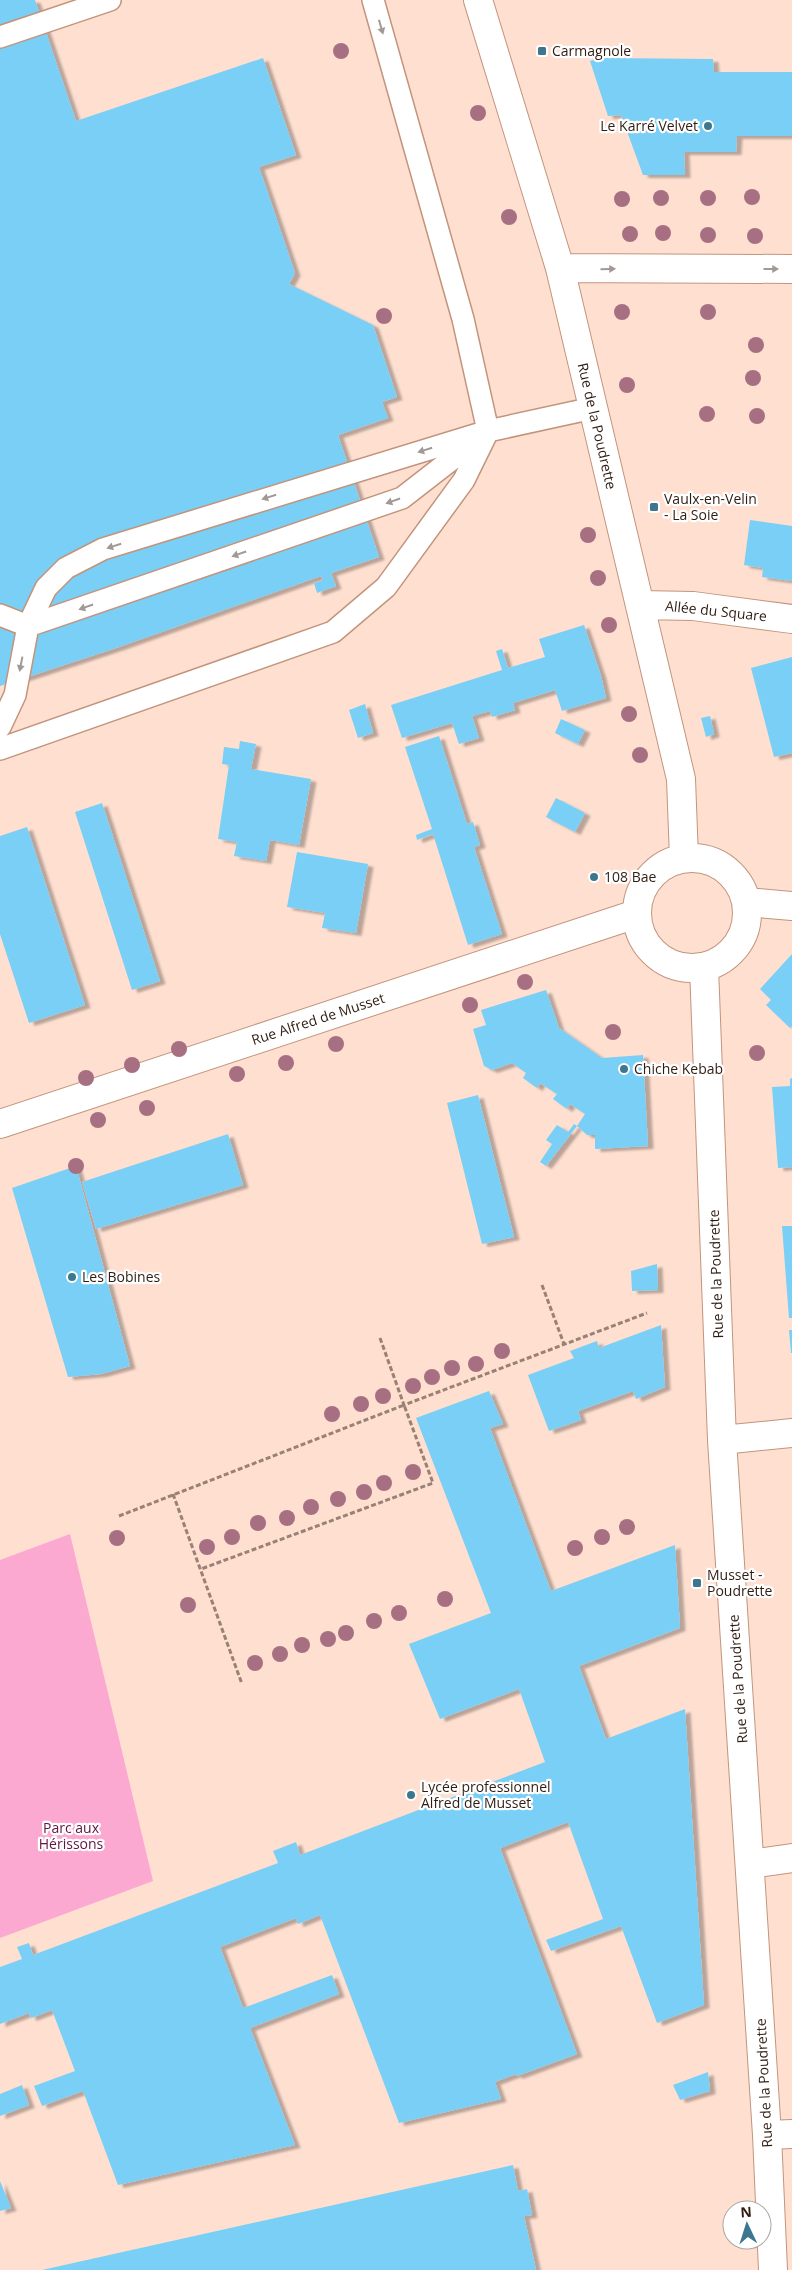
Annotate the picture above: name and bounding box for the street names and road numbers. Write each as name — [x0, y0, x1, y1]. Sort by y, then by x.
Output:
street label: Rue de la Poudrette — [574, 361, 621, 491]
street label: Allée du Square — [664, 596, 768, 625]
street label: Rue Alfred de Musset — [249, 988, 387, 1049]
street label: Rue de la Poudrette — [704, 1209, 727, 1339]
street label: Rue de la Poudrette — [724, 1614, 751, 1744]
street label: Rue de la Poudrette — [751, 2018, 776, 2148]

